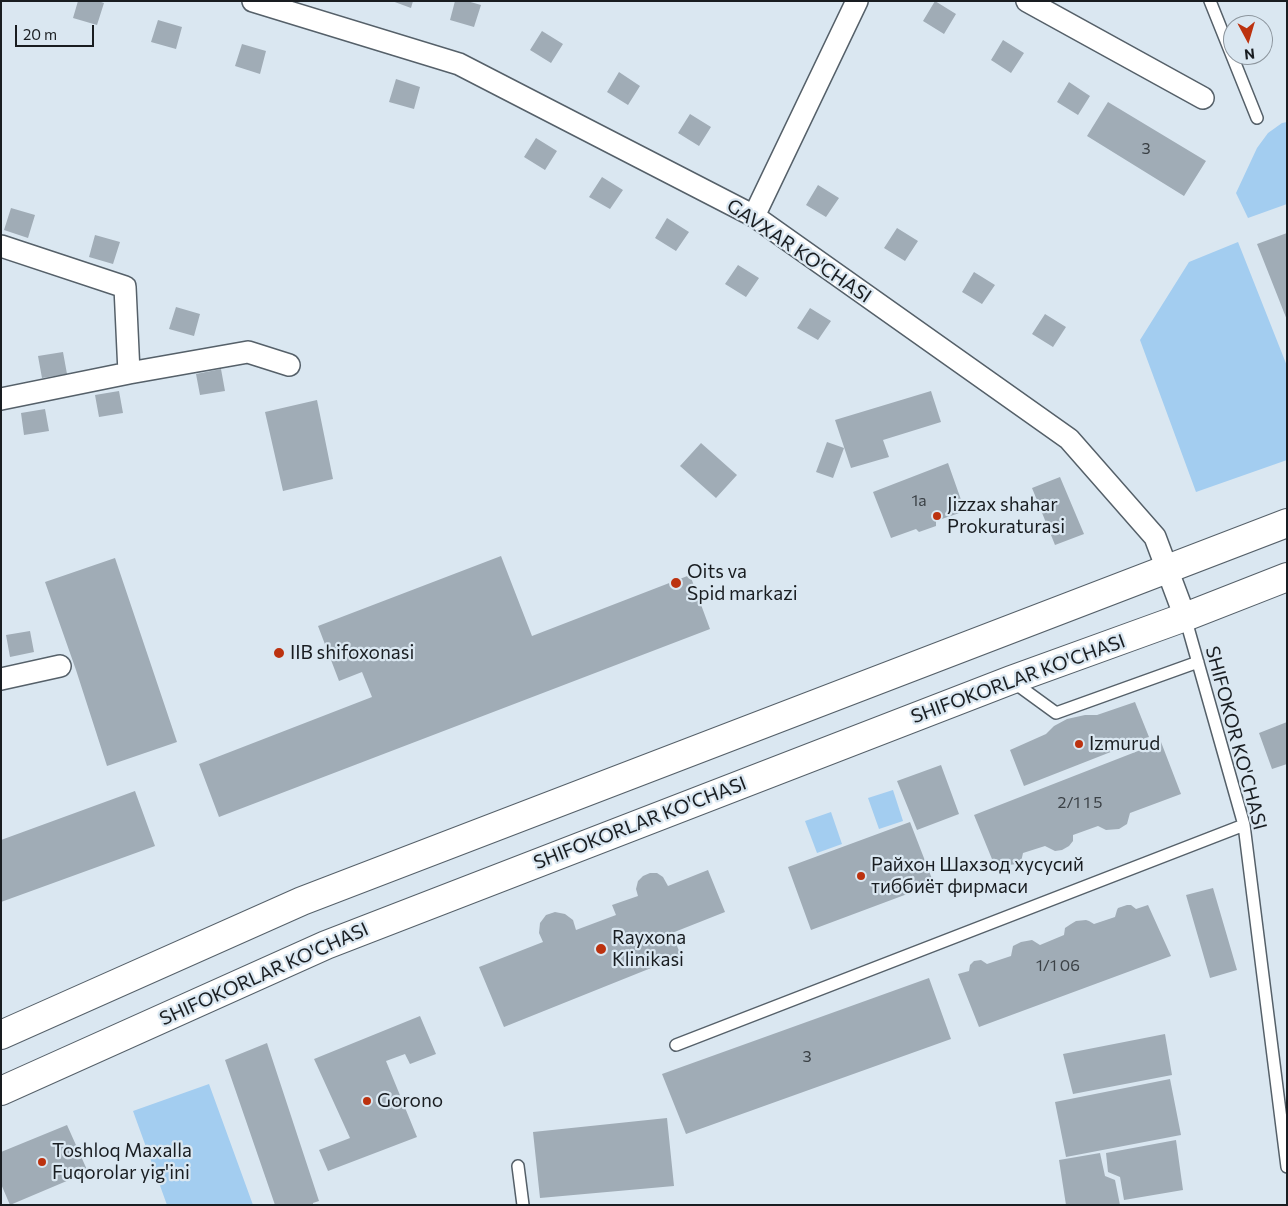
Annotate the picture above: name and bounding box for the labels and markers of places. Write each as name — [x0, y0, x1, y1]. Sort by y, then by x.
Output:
place label: Jizzax shahar Prokuraturasi — [947, 494, 1065, 538]
marker: Jizzax shahar Prokuraturasi — [931, 510, 943, 522]
place label: Oits va Spid markazi — [687, 561, 798, 605]
marker: Oits va Spid markazi — [669, 576, 683, 590]
place label: IIB shifoxonasi — [290, 642, 414, 664]
marker: IIB shifoxonasi — [272, 646, 286, 660]
place label: Izmurud — [1089, 733, 1160, 755]
marker: Izmurud — [1073, 738, 1085, 750]
place label: Райхон Шахзод хусусий тиббиёт фирмаси — [871, 854, 1084, 898]
marker: Райхон Шахзод хусусий тиббиёт фирмаси — [855, 870, 867, 882]
place label: Rayxona Klinikasi — [612, 927, 686, 971]
marker: Rayxona Klinikasi — [594, 942, 608, 956]
place label: Gorono — [377, 1090, 443, 1112]
marker: Gorono — [361, 1095, 373, 1107]
place label: Toshloq Maxalla Fuqorolar yig'ini — [52, 1140, 192, 1184]
marker: Toshloq Maxalla Fuqorolar yig'ini — [36, 1156, 48, 1168]

